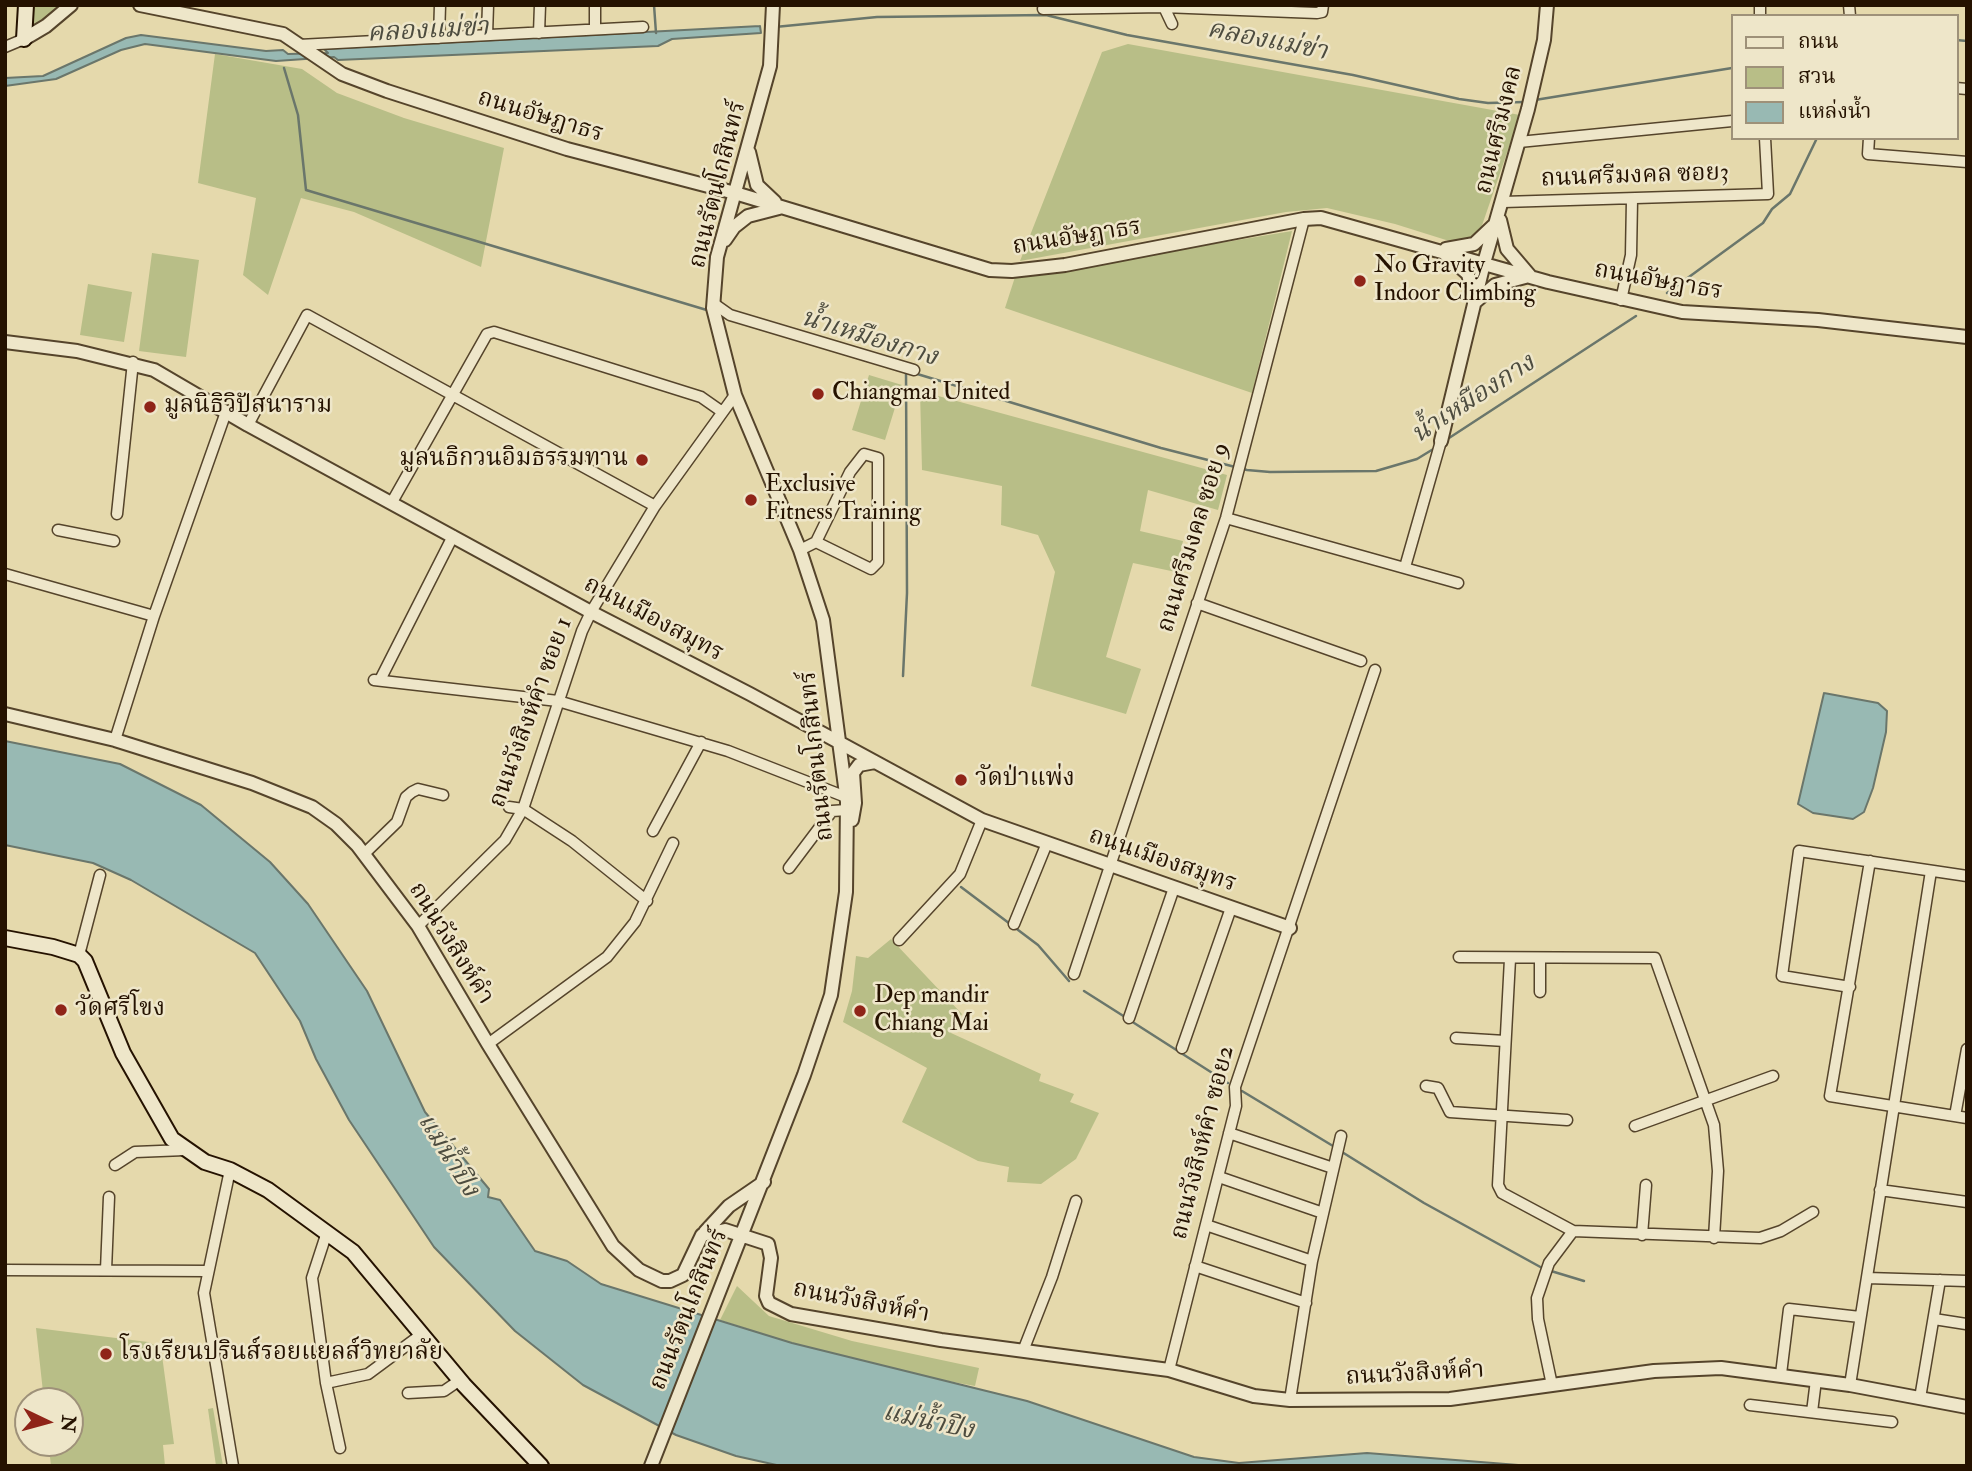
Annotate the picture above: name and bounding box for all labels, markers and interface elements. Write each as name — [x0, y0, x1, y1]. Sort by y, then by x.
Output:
water label: คลองแม่ข่า — [366, 13, 490, 51]
legend — [1730, 14, 1958, 140]
water label: คลองแม่ข่า — [1204, 15, 1330, 69]
text: ถนน — [1798, 28, 1839, 55]
street label: ถนนศรีมงคล — [1470, 63, 1530, 197]
text: สวน — [1798, 63, 1836, 90]
street label: ถนนอัษฎาธร — [474, 84, 606, 150]
street label: ถนนรัตนโกสินทร์ — [684, 98, 754, 272]
text: แหล่งน้ำ — [1798, 98, 1871, 125]
street label: ถนนศรีมงคล ซอย3 — [1540, 159, 1730, 195]
street label: ถนนอัษฎาธร — [1011, 214, 1143, 262]
place label: No Gravity Indoor Climbing — [1374, 253, 1536, 309]
street label: ถนนอัษฎาธร — [1592, 257, 1724, 307]
marker: No Gravity Indoor Climbing — [1352, 273, 1368, 289]
water label: น้ำเหมืองกาง — [797, 303, 941, 375]
water label: น้ำเหมืองกาง — [1406, 349, 1542, 451]
place label: Chiangmai United — [832, 380, 1010, 408]
marker: Chiangmai United — [810, 386, 826, 402]
place label: มูลนิธิวิปัสนาราม — [164, 393, 332, 421]
marker: มูลนิธิวิปัสนาราม — [142, 399, 158, 415]
street label: ถนนศรีมงคล ซอย 9 — [1153, 440, 1237, 636]
place label: มูลนธิกวนอิมธรรมทาน — [399, 446, 628, 474]
marker: มูลนธิกวนอิมธรรมทาน — [634, 452, 650, 468]
place label: Exclusive Fitness Training — [765, 472, 921, 528]
marker: Exclusive Fitness Training — [743, 492, 759, 508]
street label: ถนนเมืองสมุทร — [578, 571, 728, 669]
street label: ถนนวังสิงห์คำ ซอย 1 — [484, 614, 580, 812]
street label: ถนนรัตนโกสินทร์ — [795, 669, 841, 843]
place label: วัดป่าแพ่ง — [975, 766, 1075, 794]
marker: วัดป่าแพ่ง — [953, 772, 969, 788]
street label: ถนนเมืองสมุทร — [1084, 822, 1240, 900]
street label: ถนนวังสิงห์คำ — [401, 878, 499, 1010]
place label: Dep mandir Chiang Mai — [874, 983, 989, 1039]
place label: วัดศรีโขง — [75, 996, 165, 1024]
marker: วัดศรีโขง — [53, 1002, 69, 1018]
marker: Dep mandir Chiang Mai — [852, 1003, 868, 1019]
street label: ถนนวังสิงห์คำ ซอย2 — [1166, 1043, 1242, 1243]
water label: แม่น้ำปิง — [409, 1109, 485, 1203]
street label: ถนนรัตนโกสินทร์ — [645, 1225, 735, 1395]
street label: ถนนวังสิงห์คำ — [790, 1276, 932, 1330]
place label: โรงเรียนปรินส์รอยแยลส์วิทยาลัย — [120, 1340, 443, 1368]
marker: โรงเรียนปรินส์รอยแยลส์วิทยาลัย — [98, 1346, 114, 1362]
street label: ถนนวังสิงห์คำ — [1345, 1357, 1485, 1393]
north arrow — [14, 1387, 84, 1457]
water label: แม่น้ำปิง — [880, 1398, 976, 1448]
text: N — [55, 1414, 81, 1433]

